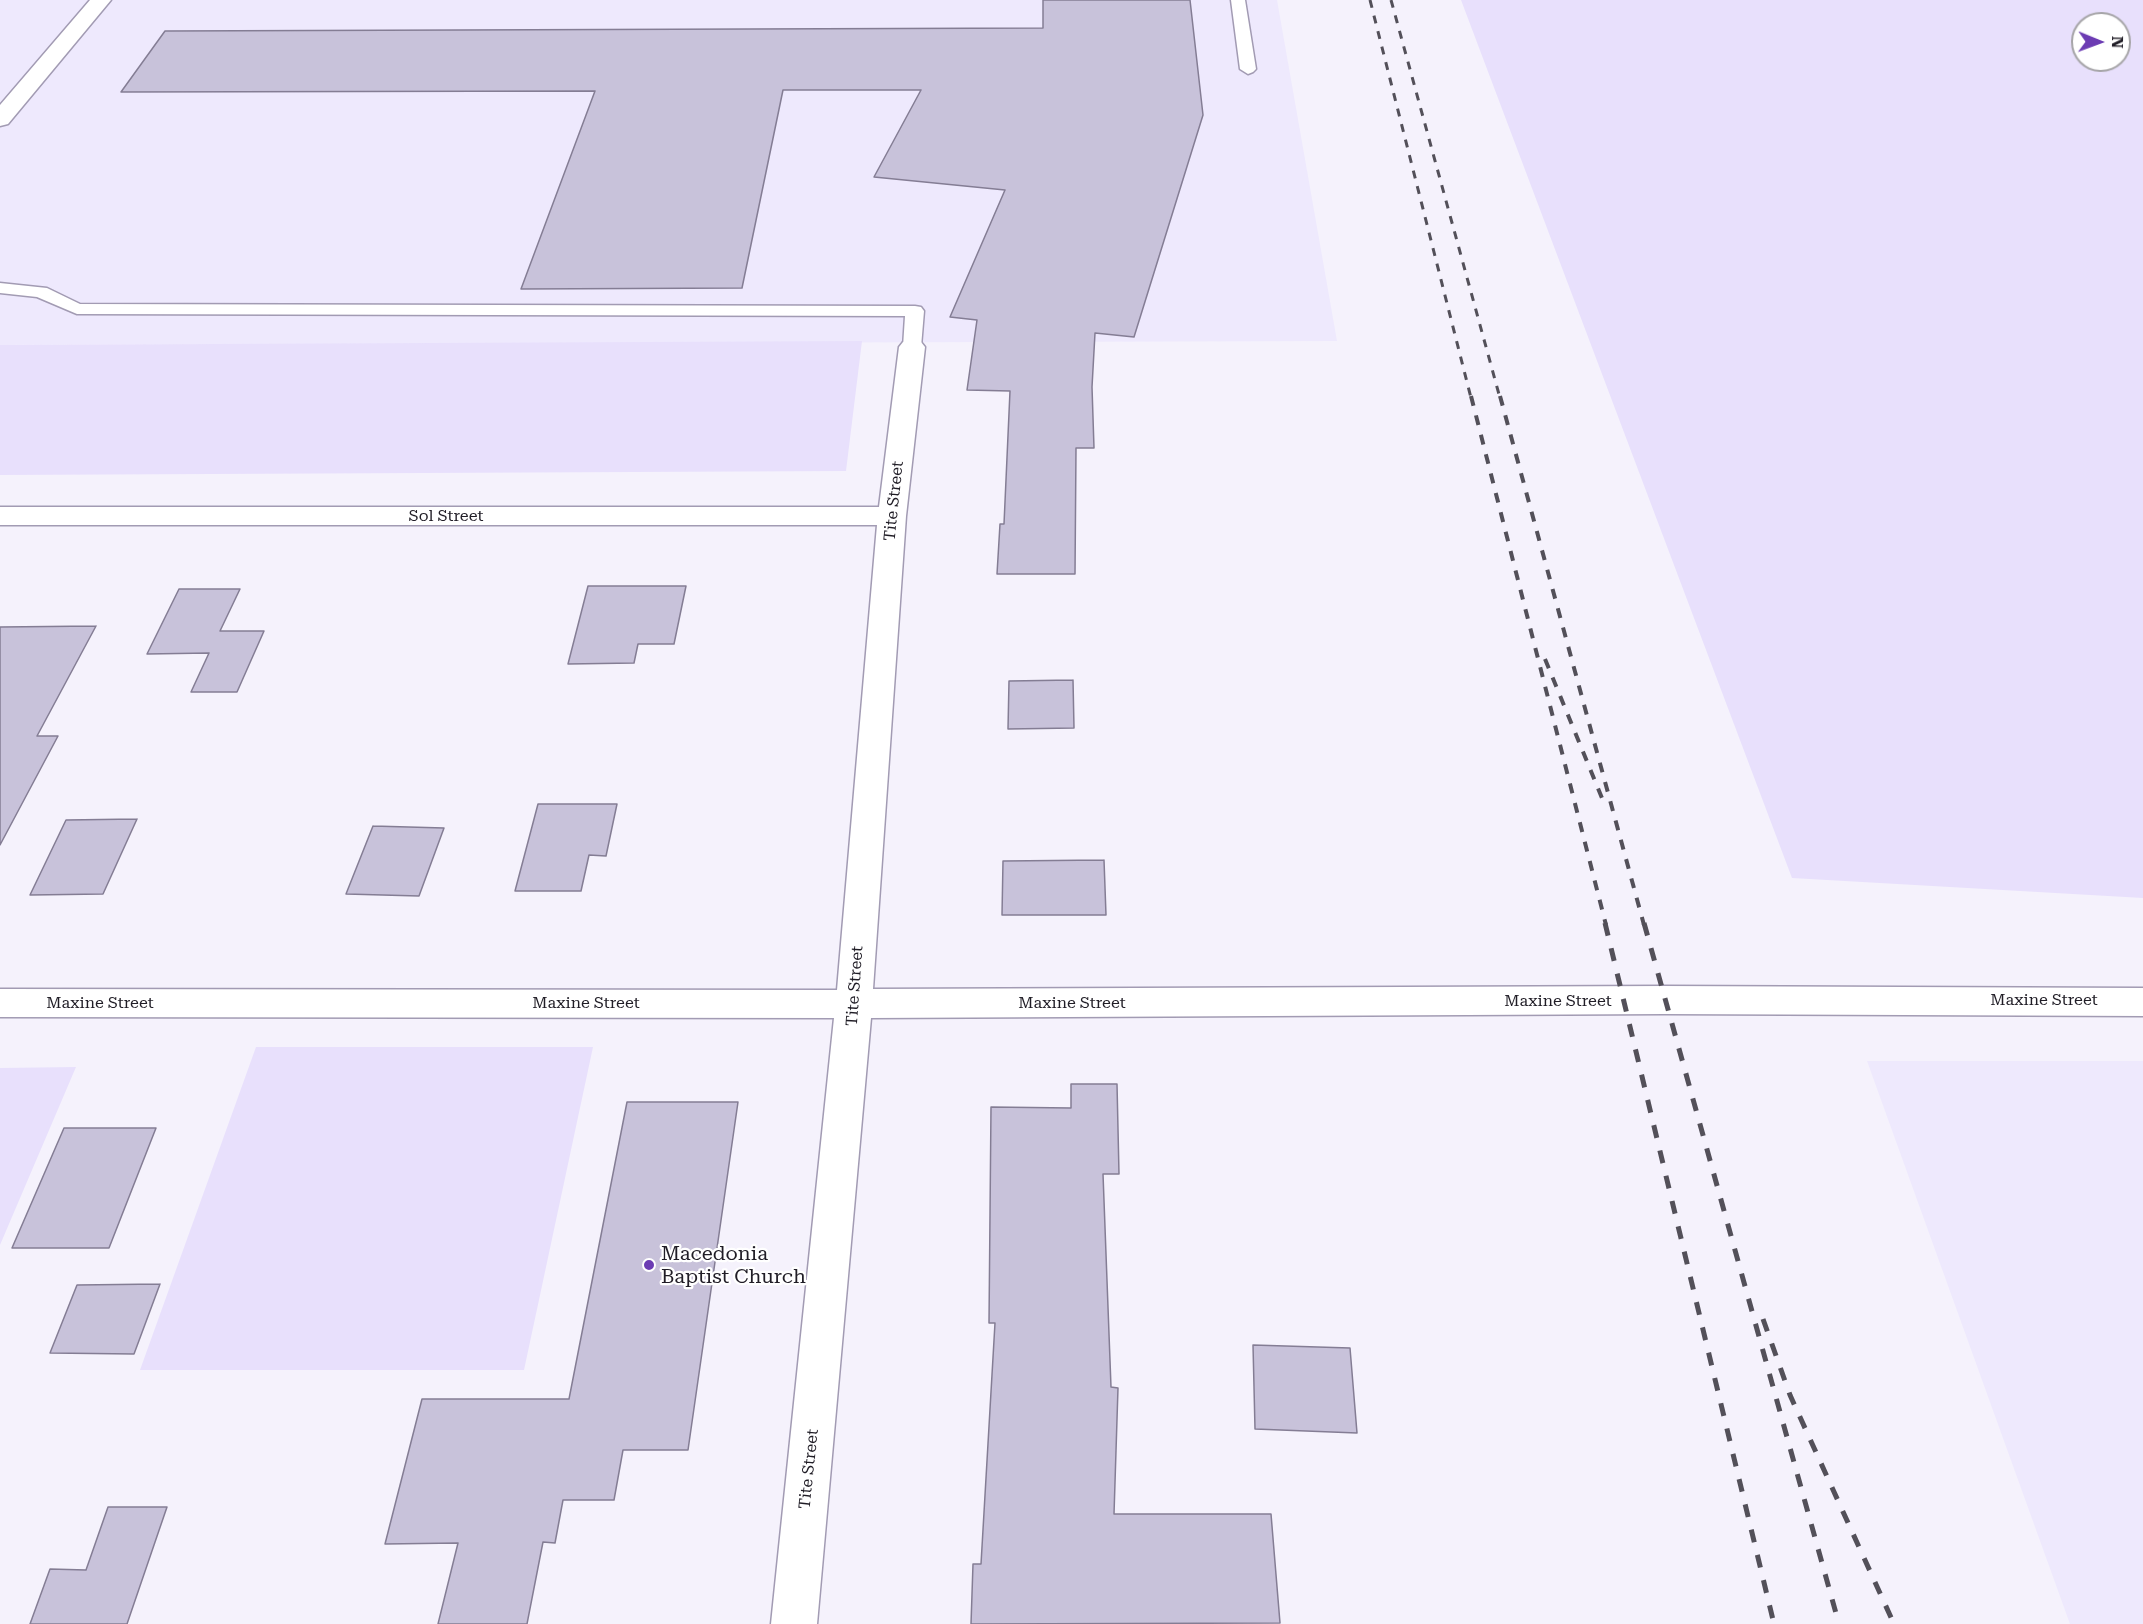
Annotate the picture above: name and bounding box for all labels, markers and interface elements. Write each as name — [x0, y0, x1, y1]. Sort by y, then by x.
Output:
north arrow — [2071, 12, 2131, 72]
text: N — [2108, 36, 2127, 49]
street label: Tite Street — [880, 460, 908, 542]
street label: Sol Street — [409, 506, 483, 526]
street label: Tite Street — [843, 945, 867, 1027]
street label: Maxine Street — [1990, 990, 2098, 1010]
street label: Maxine Street — [1504, 991, 1612, 1011]
street label: Maxine Street — [46, 993, 154, 1013]
street label: Maxine Street — [532, 993, 640, 1013]
street label: Maxine Street — [1018, 993, 1126, 1013]
place label: Macedonia Baptist Church — [661, 1242, 806, 1289]
marker: Macedonia Baptist Church — [642, 1258, 656, 1272]
street label: Tite Street — [795, 1428, 823, 1510]

